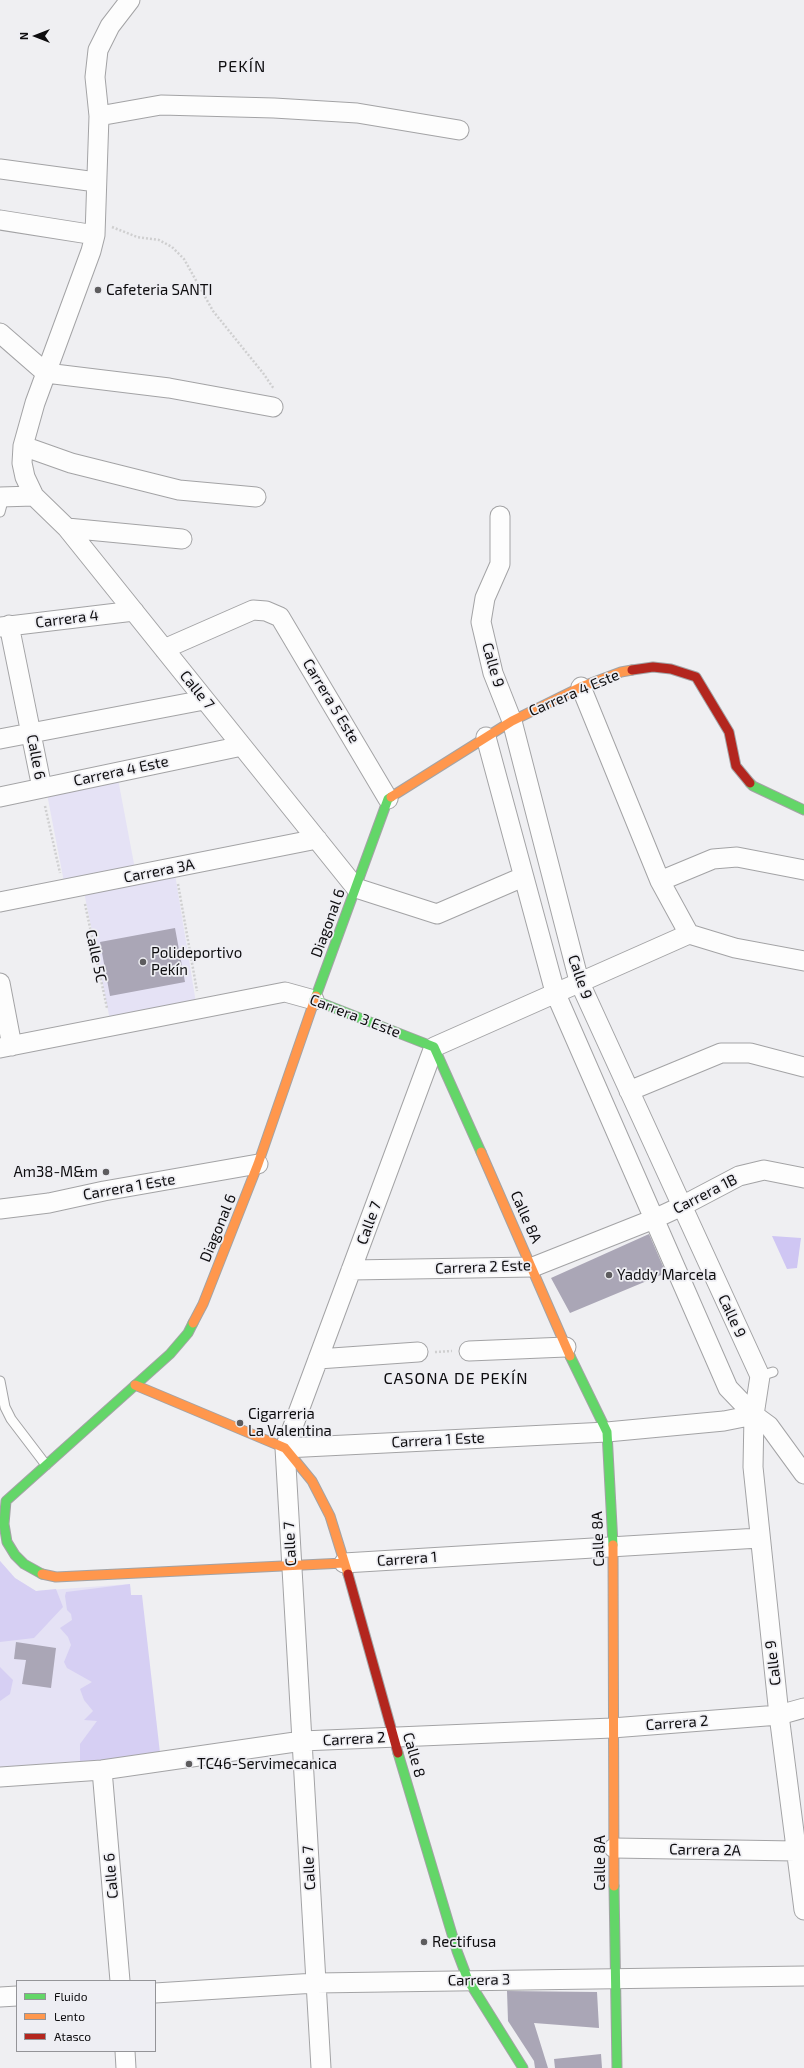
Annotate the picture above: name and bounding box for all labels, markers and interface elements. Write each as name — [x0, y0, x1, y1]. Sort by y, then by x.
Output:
north arrow — [16, 16, 56, 56]
text: N — [17, 32, 30, 40]
district label: PEKÍN — [218, 57, 266, 77]
place label: Cafeteria SANTI — [106, 281, 212, 299]
marker: Cafeteria SANTI — [93, 285, 103, 295]
street label: Carrera 4 — [34, 606, 100, 632]
street label: Calle 9 — [478, 641, 508, 689]
street label: Carrera 5 Este — [299, 655, 363, 747]
street label: Carrera 4 Este — [526, 666, 622, 720]
street label: Calle 7 — [176, 667, 218, 713]
street label: Calle 6 — [23, 733, 49, 781]
street label: Carrera 4 Este — [72, 752, 170, 790]
street label: Carrera 3A — [122, 855, 196, 887]
street label: Diagonal 6 — [307, 886, 349, 960]
street label: Calle 5C — [82, 928, 110, 984]
place label: Polideportivo Pekín — [151, 944, 242, 979]
street label: Calle 9 — [564, 952, 596, 1002]
marker: Polideportivo Pekín — [138, 957, 148, 967]
street label: Carrera 3 Este — [307, 990, 403, 1042]
place label: Am38-M&m — [13, 1163, 98, 1181]
marker: Am38-M&m — [101, 1167, 111, 1177]
street label: Carrera 1 Este — [81, 1170, 177, 1204]
street label: Carrera 1B — [670, 1170, 740, 1218]
street label: Calle 8A — [506, 1188, 546, 1246]
street label: Diagonal 6 — [196, 1191, 240, 1265]
street label: Calle 7 — [353, 1199, 385, 1247]
street label: Carrera 2 Este — [435, 1256, 531, 1278]
place label: Yaddy Marcela — [617, 1266, 717, 1284]
marker: Yaddy Marcela — [604, 1270, 614, 1280]
street label: Calle 9 — [714, 1291, 750, 1341]
district label: CASONA DE PEKÍN — [383, 1369, 529, 1389]
place label: Cigarreria La Valentina — [248, 1405, 332, 1440]
marker: Cigarreria La Valentina — [235, 1418, 245, 1428]
street label: Carrera 1 Este — [391, 1429, 485, 1451]
street label: Calle 8A — [588, 1511, 608, 1567]
street label: Calle 7 — [280, 1521, 300, 1567]
street label: Carrera 1 — [376, 1548, 438, 1570]
street label: Calle 9 — [761, 1639, 785, 1687]
street label: Carrera 2 — [645, 1712, 709, 1734]
street label: Carrera 2 — [322, 1728, 386, 1750]
street label: Calle 8 — [399, 1730, 429, 1780]
place label: TC46-Servimecanica — [197, 1755, 337, 1773]
marker: TC46-Servimecanica — [184, 1759, 194, 1769]
street label: Calle 8A — [591, 1835, 609, 1891]
street label: Carrera 2A — [669, 1840, 741, 1860]
street label: Calle 7 — [299, 1845, 319, 1891]
street label: Calle 6 — [100, 1852, 122, 1900]
place label: Rectifusa — [432, 1933, 496, 1951]
marker: Rectifusa — [419, 1937, 429, 1947]
street label: Carrera 3 — [448, 1970, 510, 1990]
legend — [16, 1980, 156, 2052]
text: Fluido — [54, 1989, 88, 2003]
text: Lento — [54, 2009, 85, 2023]
text: Atasco — [54, 2029, 91, 2043]

